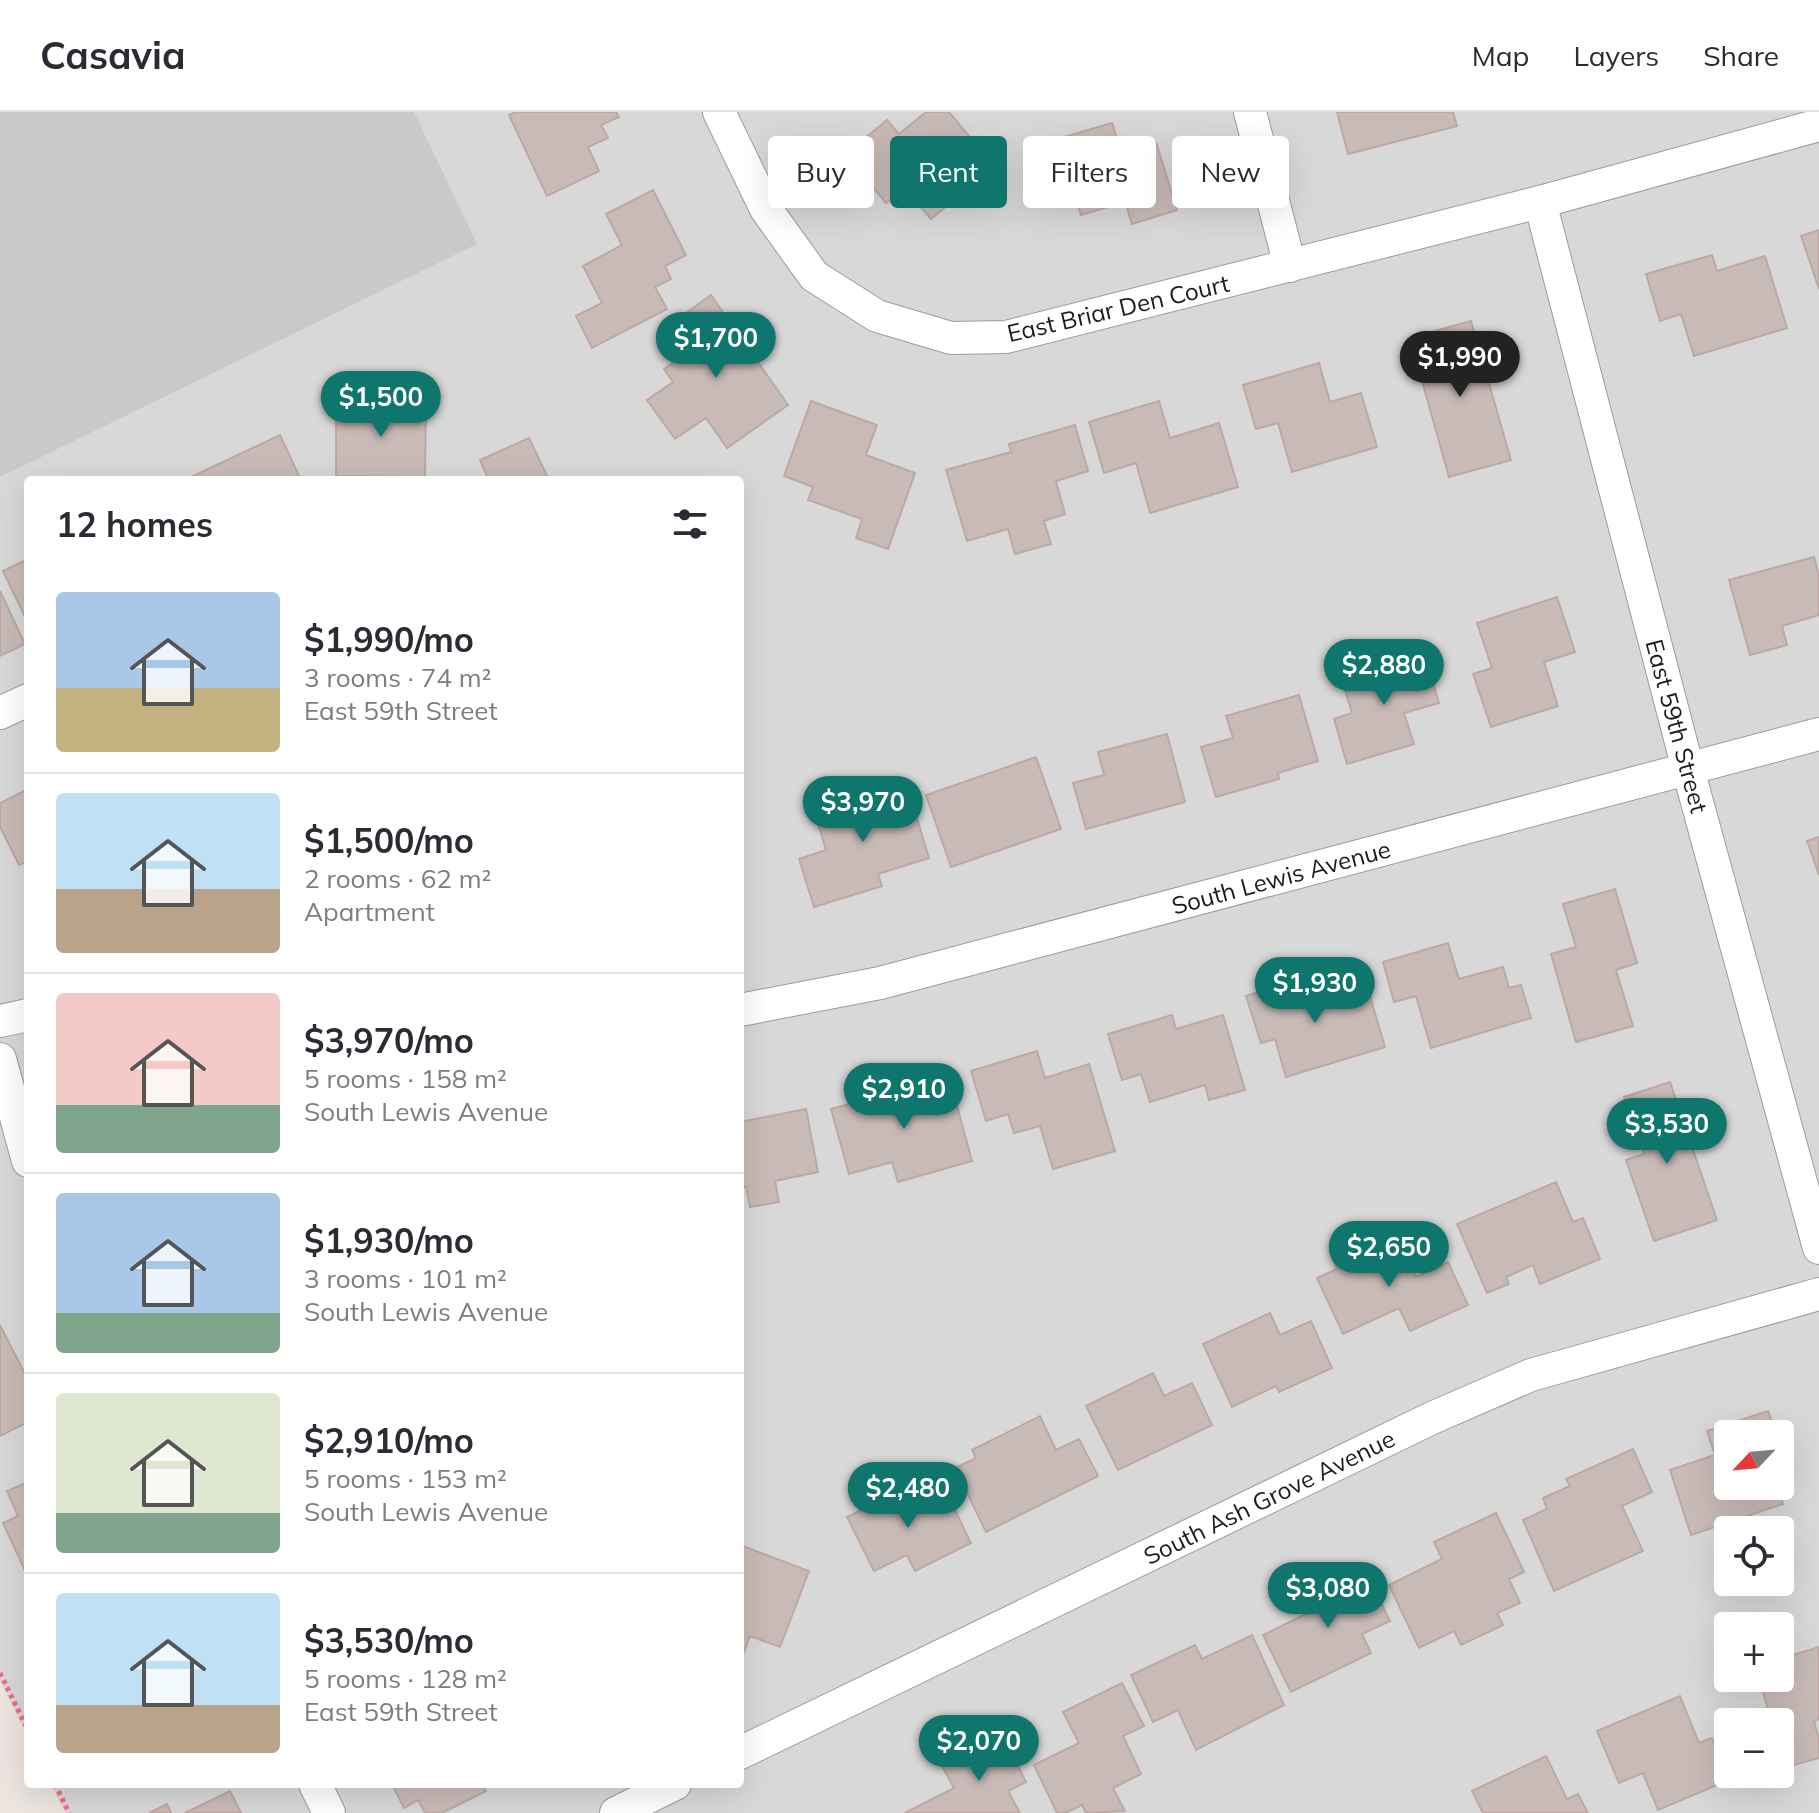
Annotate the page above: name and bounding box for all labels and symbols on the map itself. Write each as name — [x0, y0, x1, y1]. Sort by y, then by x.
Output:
street label: East Briar Den Court — [1004, 268, 1232, 348]
pin: $1,700 — [651, 312, 781, 380]
pin: $1,990 — [1395, 331, 1525, 399]
pin: $1,500 — [316, 371, 446, 439]
street label: East 59th Street — [1639, 636, 1715, 816]
pin: $2,880 — [1319, 639, 1449, 707]
pin: $3,970 — [798, 776, 928, 844]
street label: South Lewis Avenue — [1168, 833, 1394, 921]
pin: $1,930 — [1250, 957, 1380, 1025]
pin: $2,910 — [839, 1063, 969, 1131]
pin: $3,530 — [1602, 1098, 1732, 1166]
pin: $2,650 — [1324, 1221, 1454, 1289]
north arrow — [1714, 1420, 1794, 1500]
street label: South Ash Grove Avenue — [1138, 1423, 1400, 1571]
pin: $2,480 — [843, 1462, 973, 1530]
pin: $3,080 — [1263, 1562, 1393, 1630]
pin: $2,070 — [914, 1715, 1044, 1783]

